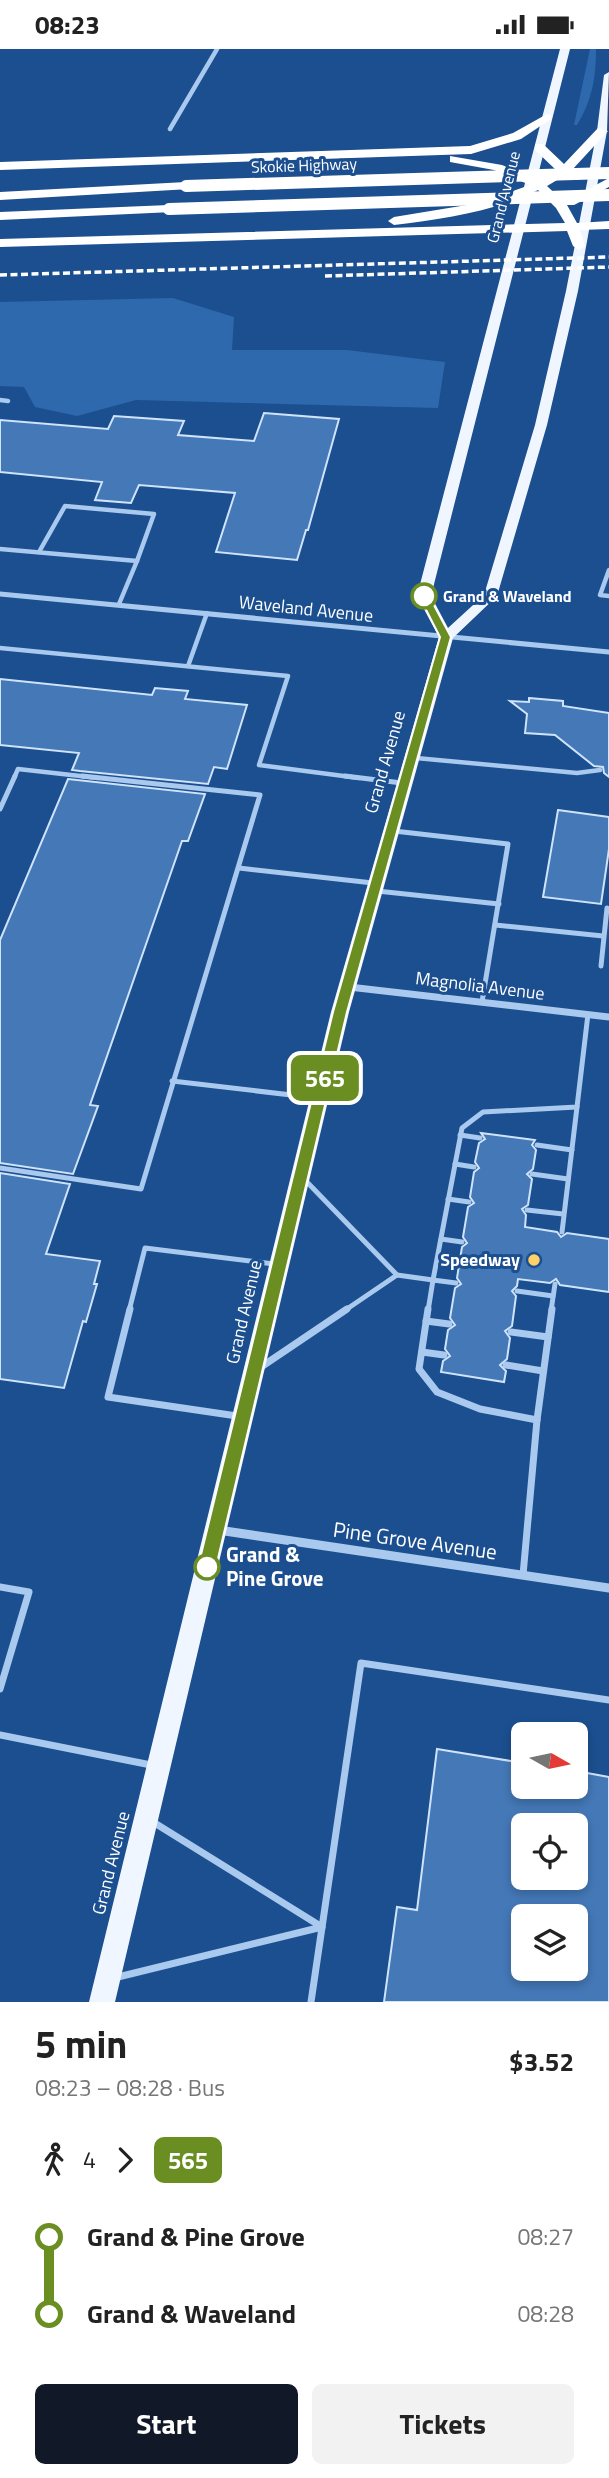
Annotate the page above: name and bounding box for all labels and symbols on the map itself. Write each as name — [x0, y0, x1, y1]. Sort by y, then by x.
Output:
street label: Grand Avenue — [480, 148, 526, 246]
street label: Skokie Highway — [251, 151, 358, 179]
marker: Grand & Waveland — [411, 583, 437, 609]
place label: Grand & Waveland — [443, 584, 572, 608]
street label: Waveland Avenue — [238, 588, 375, 629]
street label: Grand Avenue — [357, 707, 412, 816]
street label: Magnolia Avenue — [414, 964, 546, 1007]
line badge: 565 — [285, 1055, 365, 1101]
place label: Speedway — [440, 1246, 520, 1273]
marker: Speedway — [526, 1252, 542, 1268]
street label: Grand Avenue — [218, 1257, 269, 1366]
street label: Pine Grove Avenue — [331, 1513, 499, 1567]
place label: Grand & Pine Grove — [226, 1538, 323, 1594]
marker: Grand & Pine Grove — [194, 1554, 220, 1580]
north arrow — [511, 1722, 588, 1799]
street label: Grand Avenue — [85, 1808, 136, 1917]

